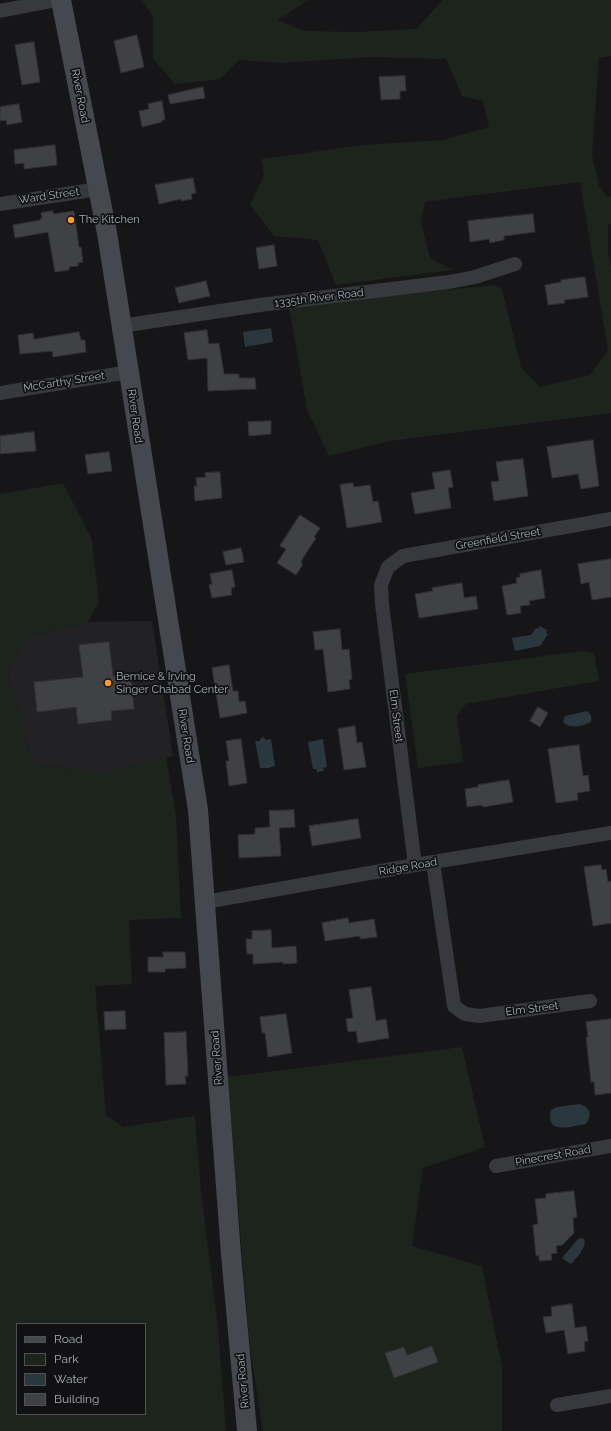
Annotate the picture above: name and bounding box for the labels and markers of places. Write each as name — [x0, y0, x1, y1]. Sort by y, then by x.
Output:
place label: The Kitchen — [79, 213, 140, 227]
marker: The Kitchen — [66, 215, 76, 225]
place label: Bernice & Irving Singer Chabad Center — [116, 670, 228, 696]
marker: Bernice & Irving Singer Chabad Center — [103, 678, 113, 688]

